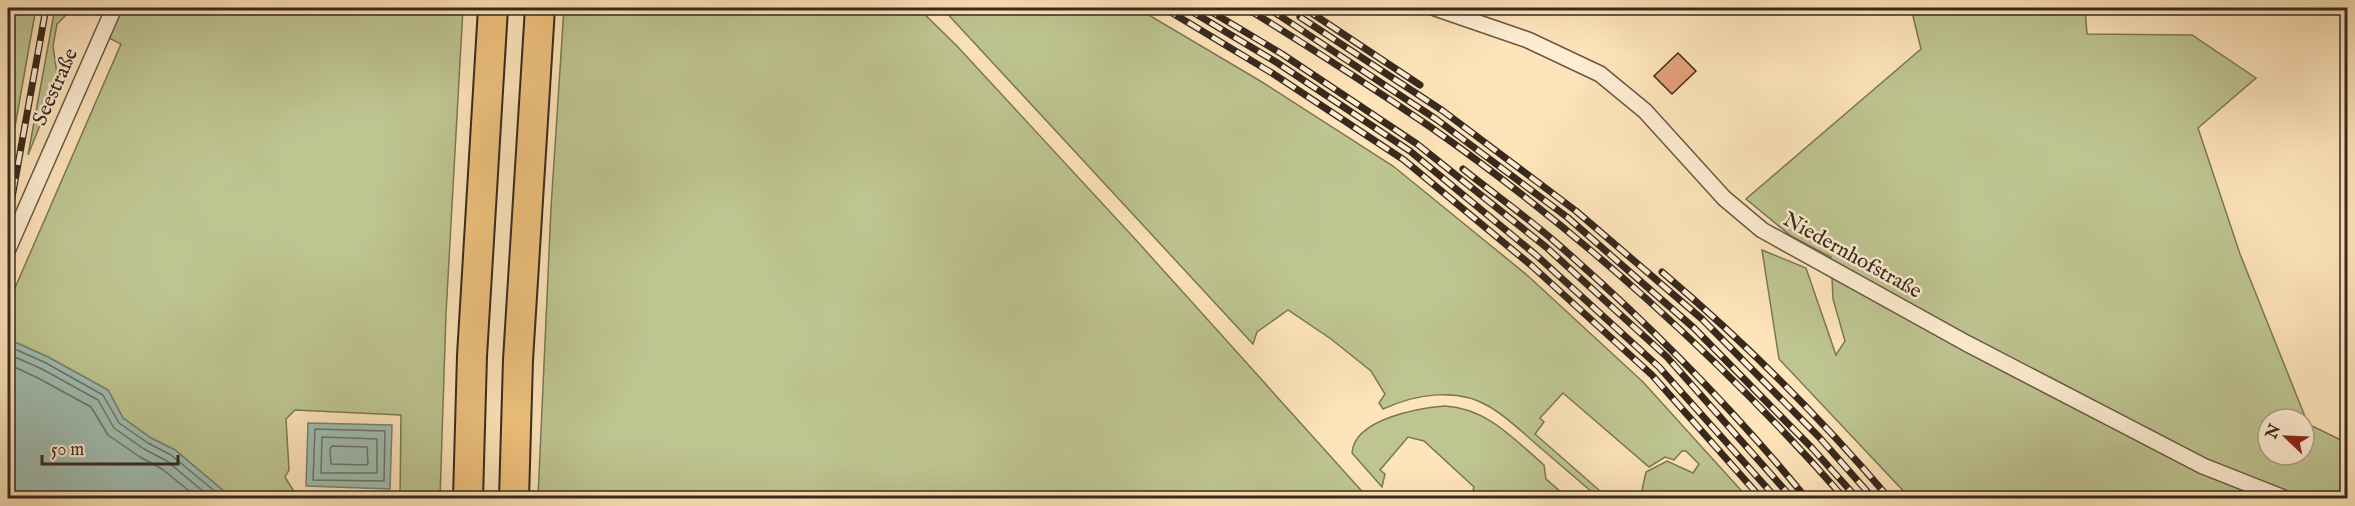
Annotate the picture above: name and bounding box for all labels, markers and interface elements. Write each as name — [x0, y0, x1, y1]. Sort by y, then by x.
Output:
street label: Seestraße — [27, 44, 85, 130]
street label: Niedernhofstraße — [1778, 207, 1927, 305]
north arrow — [2256, 407, 2316, 467]
text: N — [2262, 421, 2286, 443]
scale bar — [42, 428, 178, 466]
text: 50 m — [51, 439, 84, 462]

